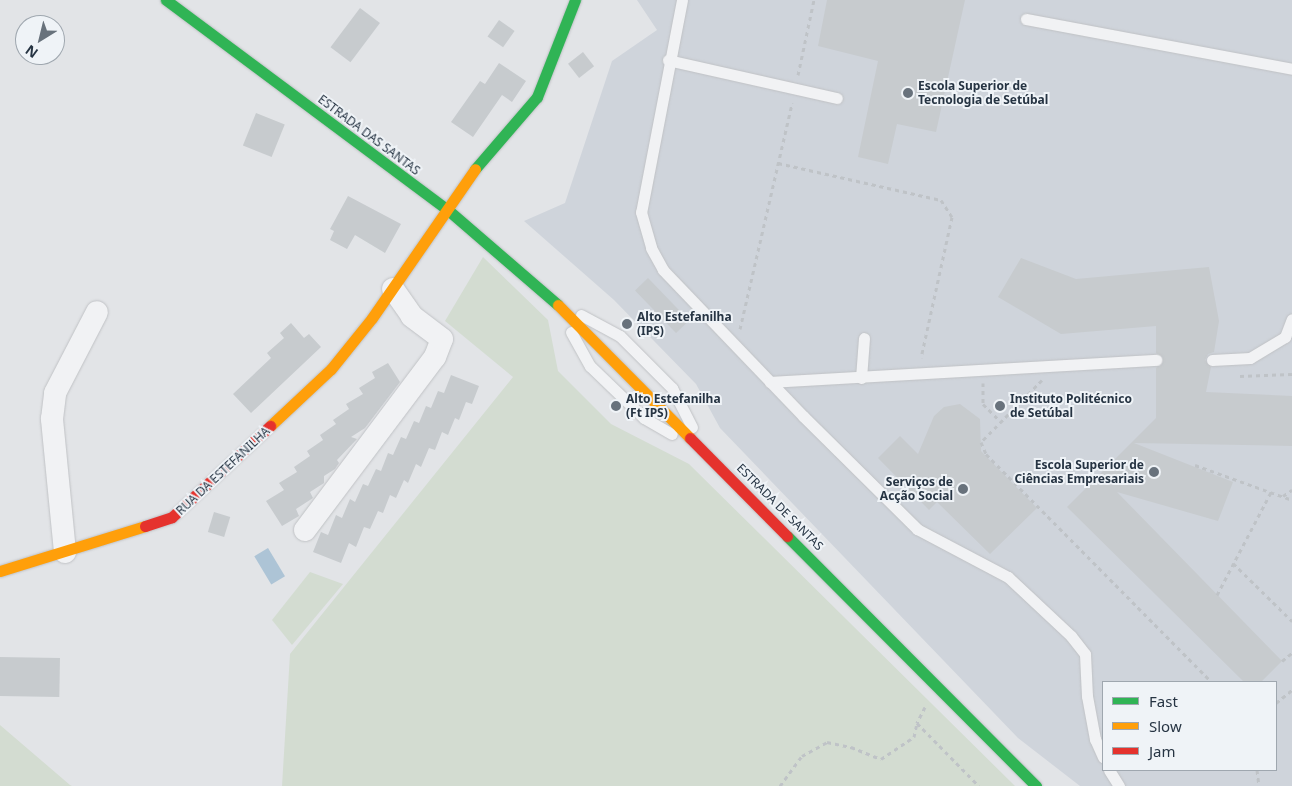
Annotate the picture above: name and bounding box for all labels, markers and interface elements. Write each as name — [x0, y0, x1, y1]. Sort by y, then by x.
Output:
north arrow — [15, 15, 65, 65]
text: N — [21, 41, 42, 63]
place label: Escola Superior de Tecnologia de Setúbal — [918, 79, 1048, 107]
marker: Escola Superior de Tecnologia de Setúbal — [902, 87, 914, 99]
street label: ESTRADA DAS SANTAS — [315, 92, 423, 178]
place label: Alto Estefanilha (IPS) — [637, 310, 732, 338]
marker: Alto Estefanilha (IPS) — [621, 318, 633, 330]
place label: Alto Estefanilha (Ft IPS) — [626, 392, 721, 420]
place label: Instituto Politécnico de Setúbal — [1010, 392, 1132, 420]
marker: Alto Estefanilha (Ft IPS) — [610, 400, 622, 412]
marker: Instituto Politécnico de Setúbal — [994, 400, 1006, 412]
street label: RUA DA ESTEFANILHA — [173, 424, 273, 518]
place label: Escola Superior de Ciências Empresariais — [1014, 458, 1144, 486]
street label: ESTRADA DE SANTAS — [734, 461, 826, 553]
marker: Escola Superior de Ciências Empresariais — [1148, 466, 1160, 478]
place label: Serviços de Acção Social — [880, 475, 953, 503]
marker: Serviços de Acção Social — [957, 483, 969, 495]
legend — [1102, 681, 1277, 771]
text: Fast — [1149, 691, 1178, 711]
text: Slow — [1149, 716, 1182, 736]
text: Jam — [1149, 741, 1176, 761]

